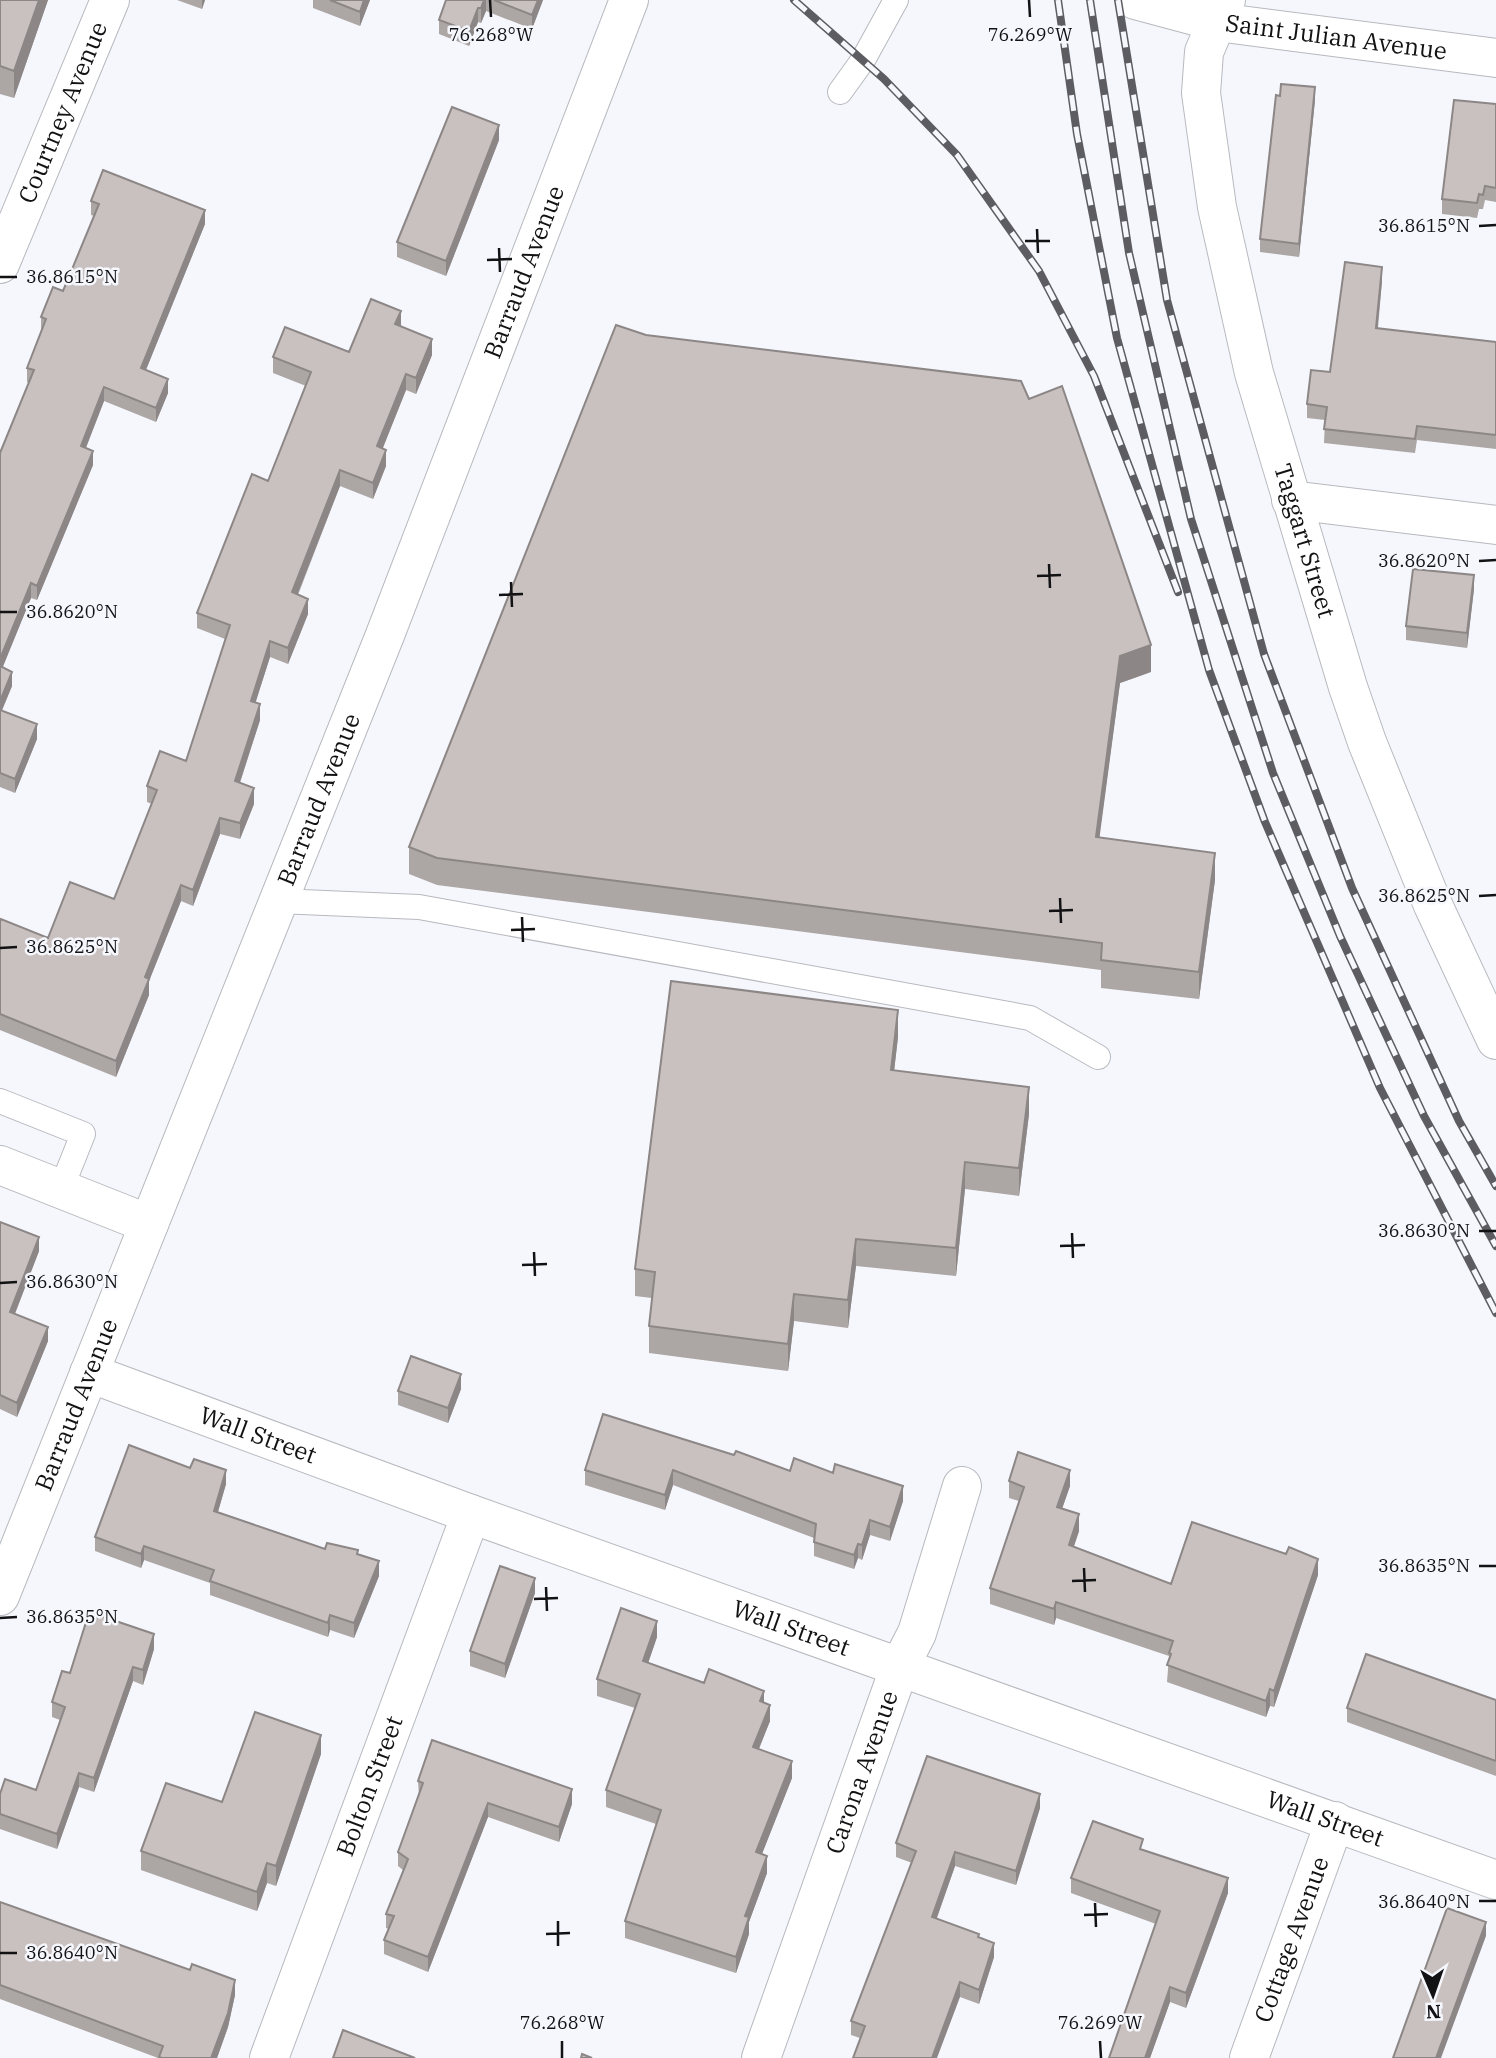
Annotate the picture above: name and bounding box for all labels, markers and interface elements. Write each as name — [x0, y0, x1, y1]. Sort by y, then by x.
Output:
street label: Saint Julian Avenue — [1224, 6, 1449, 67]
street label: Courtney Avenue — [10, 17, 114, 208]
text: 76.268°W — [449, 23, 534, 46]
text: 76.269°W — [988, 23, 1073, 46]
street label: Barraud Avenue — [476, 181, 571, 363]
text: 36.8615°N — [1378, 214, 1470, 237]
text: 36.8615°N — [26, 265, 118, 288]
street label: Taggart Street — [1267, 460, 1343, 621]
text: 36.8620°N — [1378, 549, 1470, 572]
text: 36.8620°N — [26, 600, 118, 623]
street label: Barraud Avenue — [269, 708, 367, 890]
text: 36.8625°N — [1378, 884, 1470, 907]
text: 36.8625°N — [26, 935, 118, 958]
text: 36.8630°N — [1378, 1219, 1470, 1242]
text: 36.8630°N — [26, 1270, 118, 1293]
street label: Barraud Avenue — [27, 1314, 125, 1495]
street label: Wall Street — [195, 1398, 321, 1471]
text: 36.8635°N — [1378, 1554, 1470, 1577]
street label: Wall Street — [728, 1592, 854, 1663]
text: 36.8635°N — [26, 1605, 118, 1628]
street label: Carona Avenue — [818, 1686, 905, 1858]
street label: Bolton Street — [328, 1711, 410, 1860]
street label: Wall Street — [1262, 1782, 1388, 1854]
street label: Cottage Avenue — [1246, 1852, 1336, 2027]
text: 36.8640°N — [1378, 1890, 1470, 1913]
text: 36.8640°N — [26, 1941, 118, 1964]
north arrow — [1398, 1960, 1468, 2030]
text: N — [1426, 2000, 1442, 2024]
text: 76.268°W — [520, 2011, 605, 2034]
text: 76.269°W — [1058, 2011, 1143, 2034]

